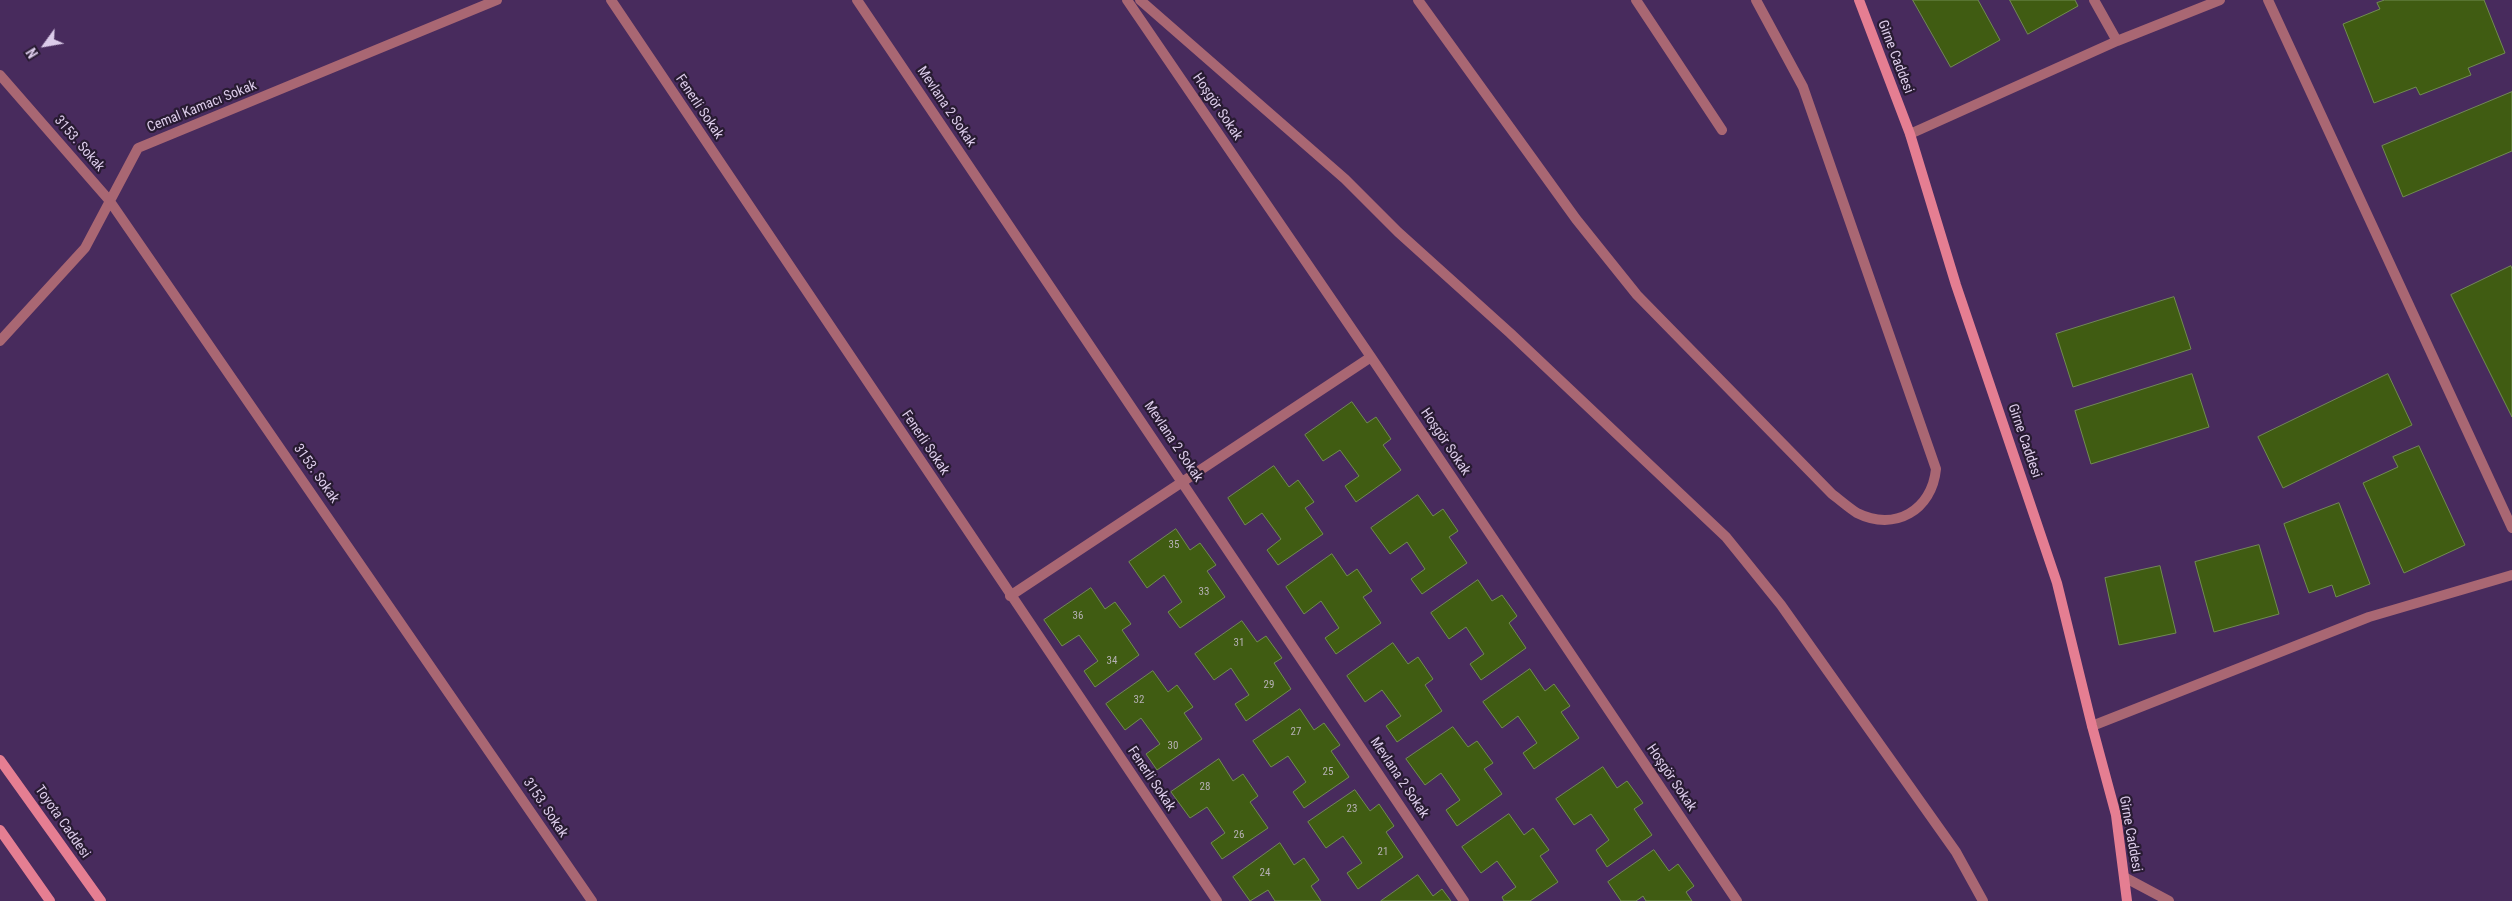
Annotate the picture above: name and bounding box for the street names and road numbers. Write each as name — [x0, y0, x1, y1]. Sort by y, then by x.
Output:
street label: Girne Caddesi — [1873, 18, 1917, 96]
street label: Mevlana 2 Sokak — [913, 64, 979, 150]
street label: Hoşgör Sokak — [1188, 70, 1246, 144]
street label: Fenerli Sokak — [671, 72, 727, 142]
street label: Cemal Kamacı Sokak — [145, 77, 259, 137]
street label: 3153. Sokak — [50, 113, 108, 175]
street label: Mevlana 2 Sokak — [1140, 399, 1206, 485]
street label: Girne Caddesi — [2004, 402, 2044, 480]
street label: Hoşgör Sokak — [1416, 405, 1474, 479]
street label: Fenerli Sokak — [897, 408, 953, 478]
street label: 3153. Sokak — [290, 441, 342, 507]
street label: Mevlana 2 Sokak — [1366, 735, 1432, 821]
street label: Hoşgör Sokak — [1642, 741, 1700, 815]
street label: Fenerli Sokak — [1123, 744, 1179, 814]
street label: 3153. Sokak — [519, 775, 571, 841]
street label: Toyota Caddesi — [31, 782, 93, 862]
street label: Girne Caddesi — [2115, 795, 2145, 873]

